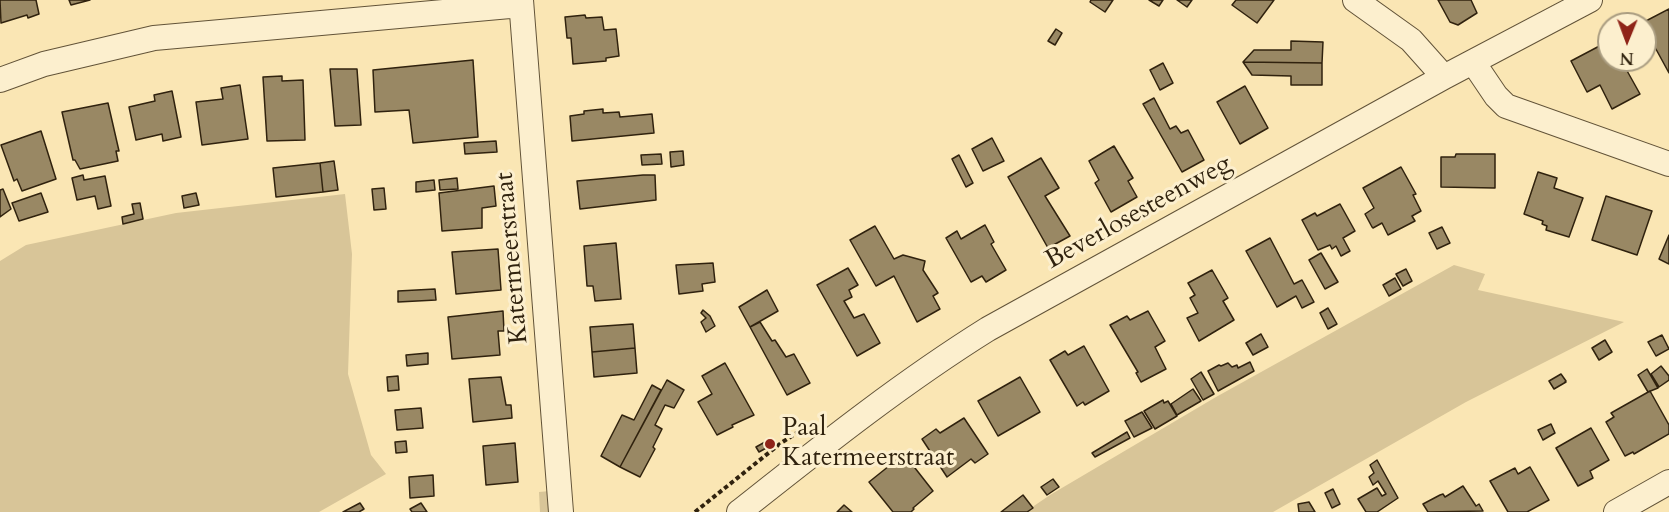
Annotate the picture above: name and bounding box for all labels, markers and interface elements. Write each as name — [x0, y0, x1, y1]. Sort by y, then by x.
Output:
north arrow — [1597, 12, 1657, 72]
text: N — [1620, 47, 1634, 69]
street label: Beverlosesteenweg — [1041, 149, 1237, 277]
street label: Katermeerstraat — [490, 171, 536, 345]
place label: Paal Katermeerstraat — [782, 413, 954, 474]
marker: Paal Katermeerstraat — [763, 437, 777, 451]

